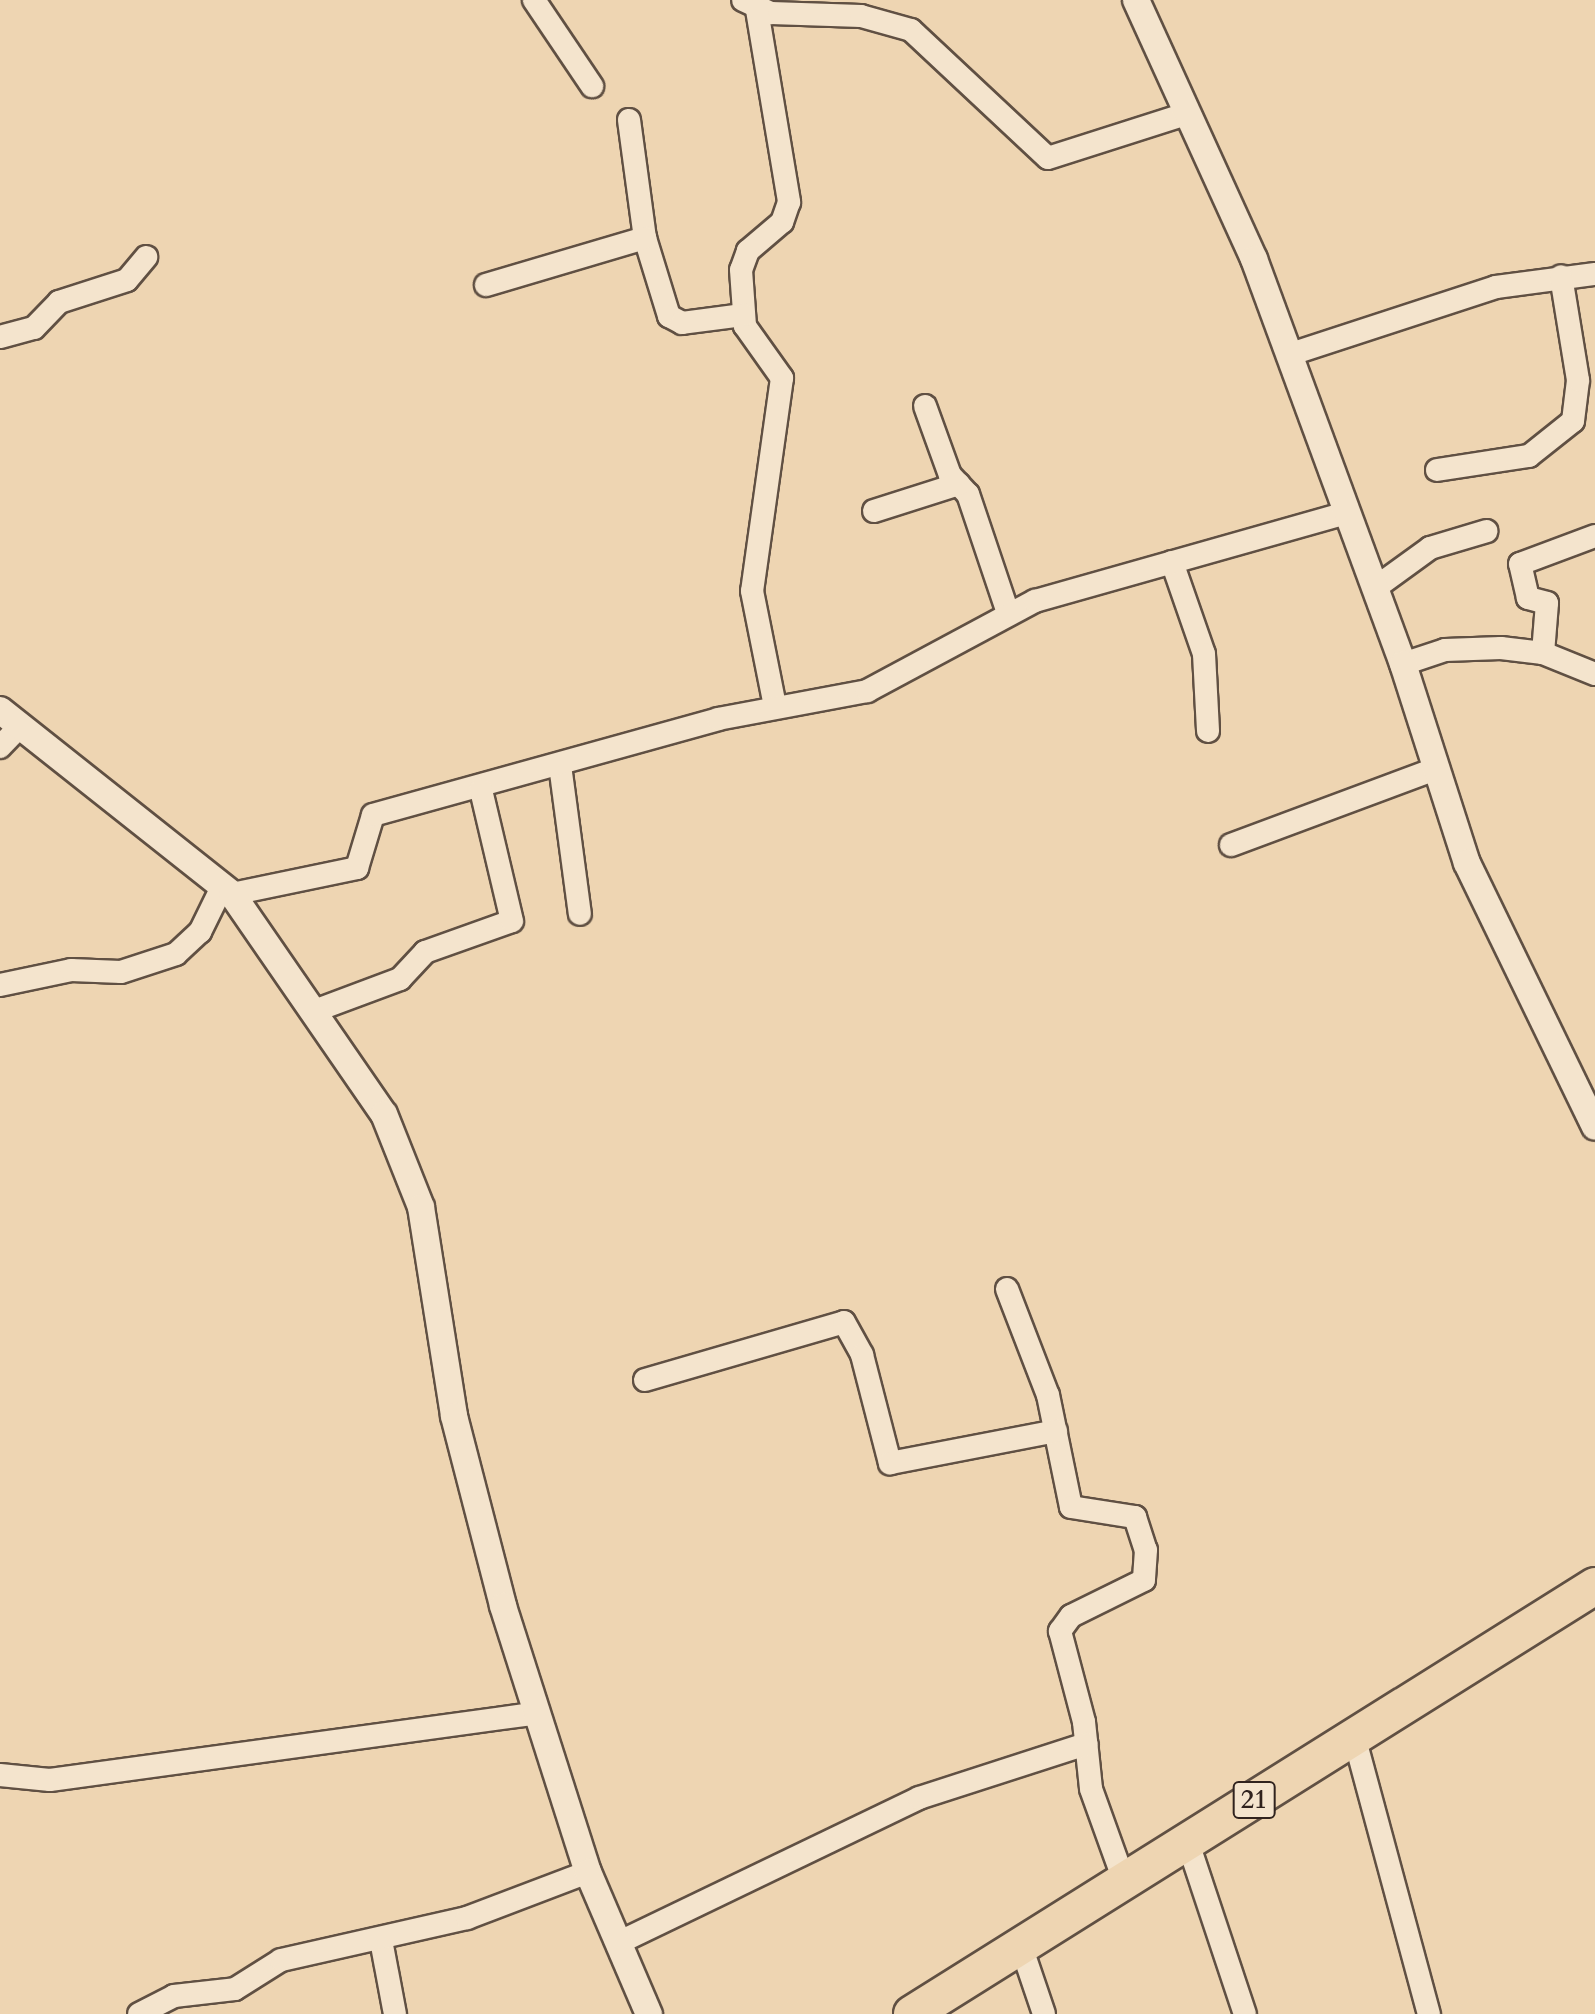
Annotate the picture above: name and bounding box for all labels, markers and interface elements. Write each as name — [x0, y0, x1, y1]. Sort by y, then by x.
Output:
road number: 21 — [1232, 1778, 1276, 1822]

